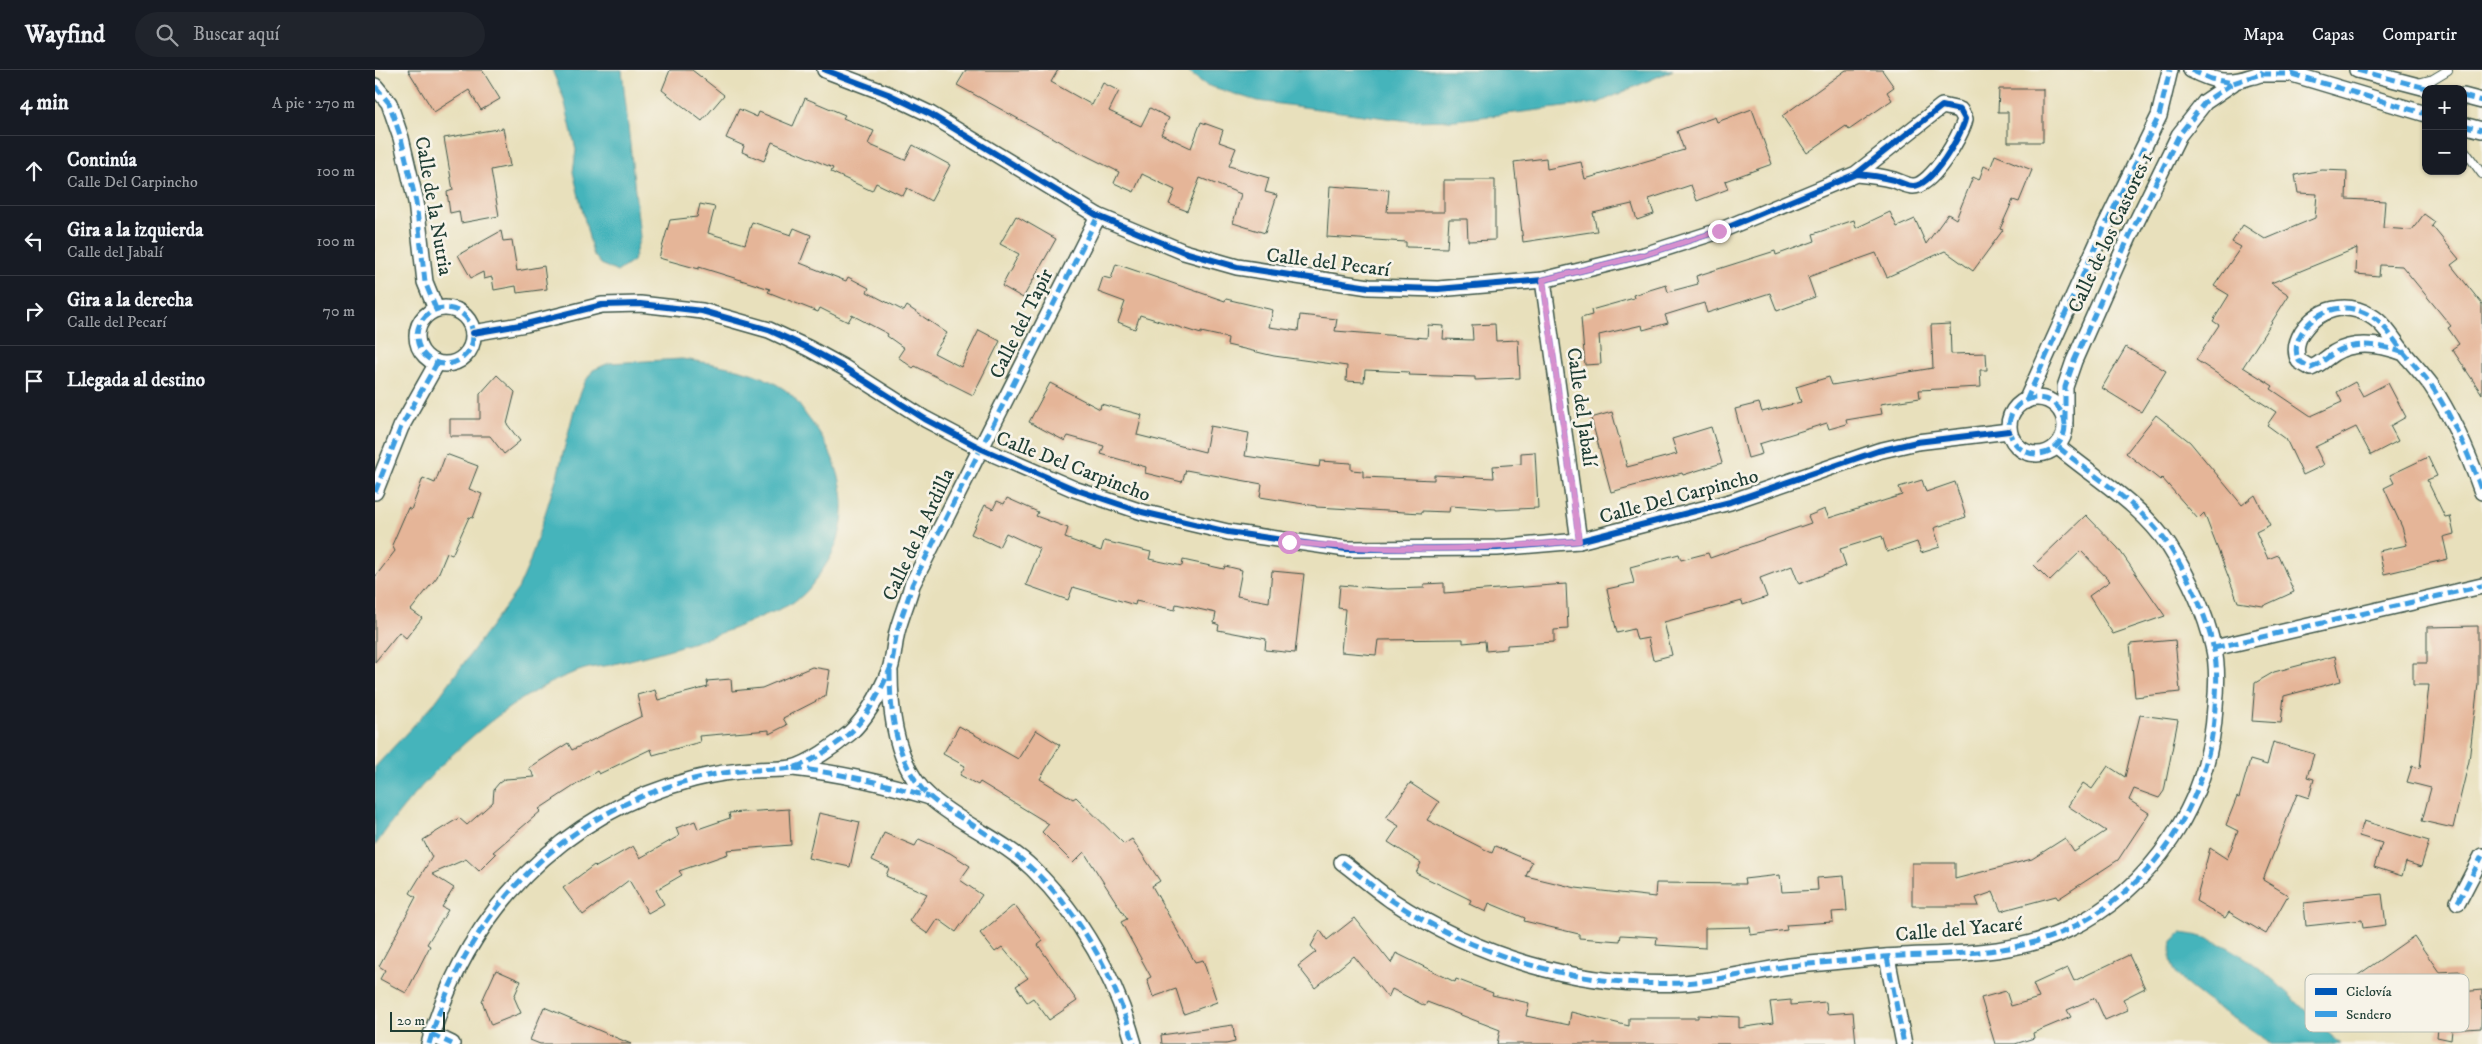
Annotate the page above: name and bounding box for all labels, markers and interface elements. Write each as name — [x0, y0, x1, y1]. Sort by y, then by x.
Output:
search box — [135, 12, 485, 57]
text: Wayfind — [25, 20, 105, 50]
icon: search — [153, 21, 181, 49]
text: Buscar aquí — [193, 23, 279, 46]
text: Mapa — [2243, 24, 2284, 46]
text: Capas — [2312, 24, 2354, 46]
text: Compartir — [2382, 24, 2457, 46]
map controls — [2422, 85, 2467, 175]
button: + — [2422, 85, 2467, 130]
text: 4 min — [20, 90, 69, 116]
text: A pie · 270 m — [272, 93, 355, 113]
button: − — [2422, 130, 2467, 175]
street label: Calle de la Nutria — [408, 135, 458, 278]
text: Continúa — [67, 149, 137, 172]
street label: Calle de los Castores 1 — [2063, 149, 2159, 317]
icon: ahead — [20, 157, 48, 185]
text: 100 m — [317, 161, 355, 181]
text: Calle Del Carpincho — [67, 172, 198, 192]
text: Gira a la izquierda — [67, 219, 203, 242]
route end — [1708, 220, 1731, 243]
icon: left — [20, 227, 48, 255]
text: 100 m — [317, 231, 355, 251]
text: Calle del Jabalí — [67, 242, 163, 262]
street label: Calle del Pecarí — [1265, 243, 1392, 283]
street label: Calle del Tapir — [985, 264, 1060, 383]
text: Gira a la derecha — [67, 289, 193, 312]
icon: right — [20, 297, 48, 325]
text: 70 m — [323, 301, 355, 321]
text: Calle del Pecarí — [67, 312, 166, 332]
street label: Calle del Jabalí — [1560, 346, 1602, 469]
icon: arrive — [20, 367, 48, 395]
text: Llegada al destino — [67, 369, 205, 392]
street label: Calle Del Carpincho — [992, 426, 1154, 508]
street label: Calle de la Ardilla — [877, 464, 961, 605]
street label: Calle Del Carpincho — [1597, 464, 1761, 530]
route start — [1278, 531, 1301, 554]
street label: Calle del Yacaré — [1894, 912, 2024, 948]
legend — [2305, 974, 2469, 1032]
text: Ciclovía — [2346, 983, 2392, 1001]
text: Sendero — [2346, 1006, 2391, 1024]
scale bar — [390, 1009, 445, 1032]
text: 20 m — [397, 1012, 425, 1030]

